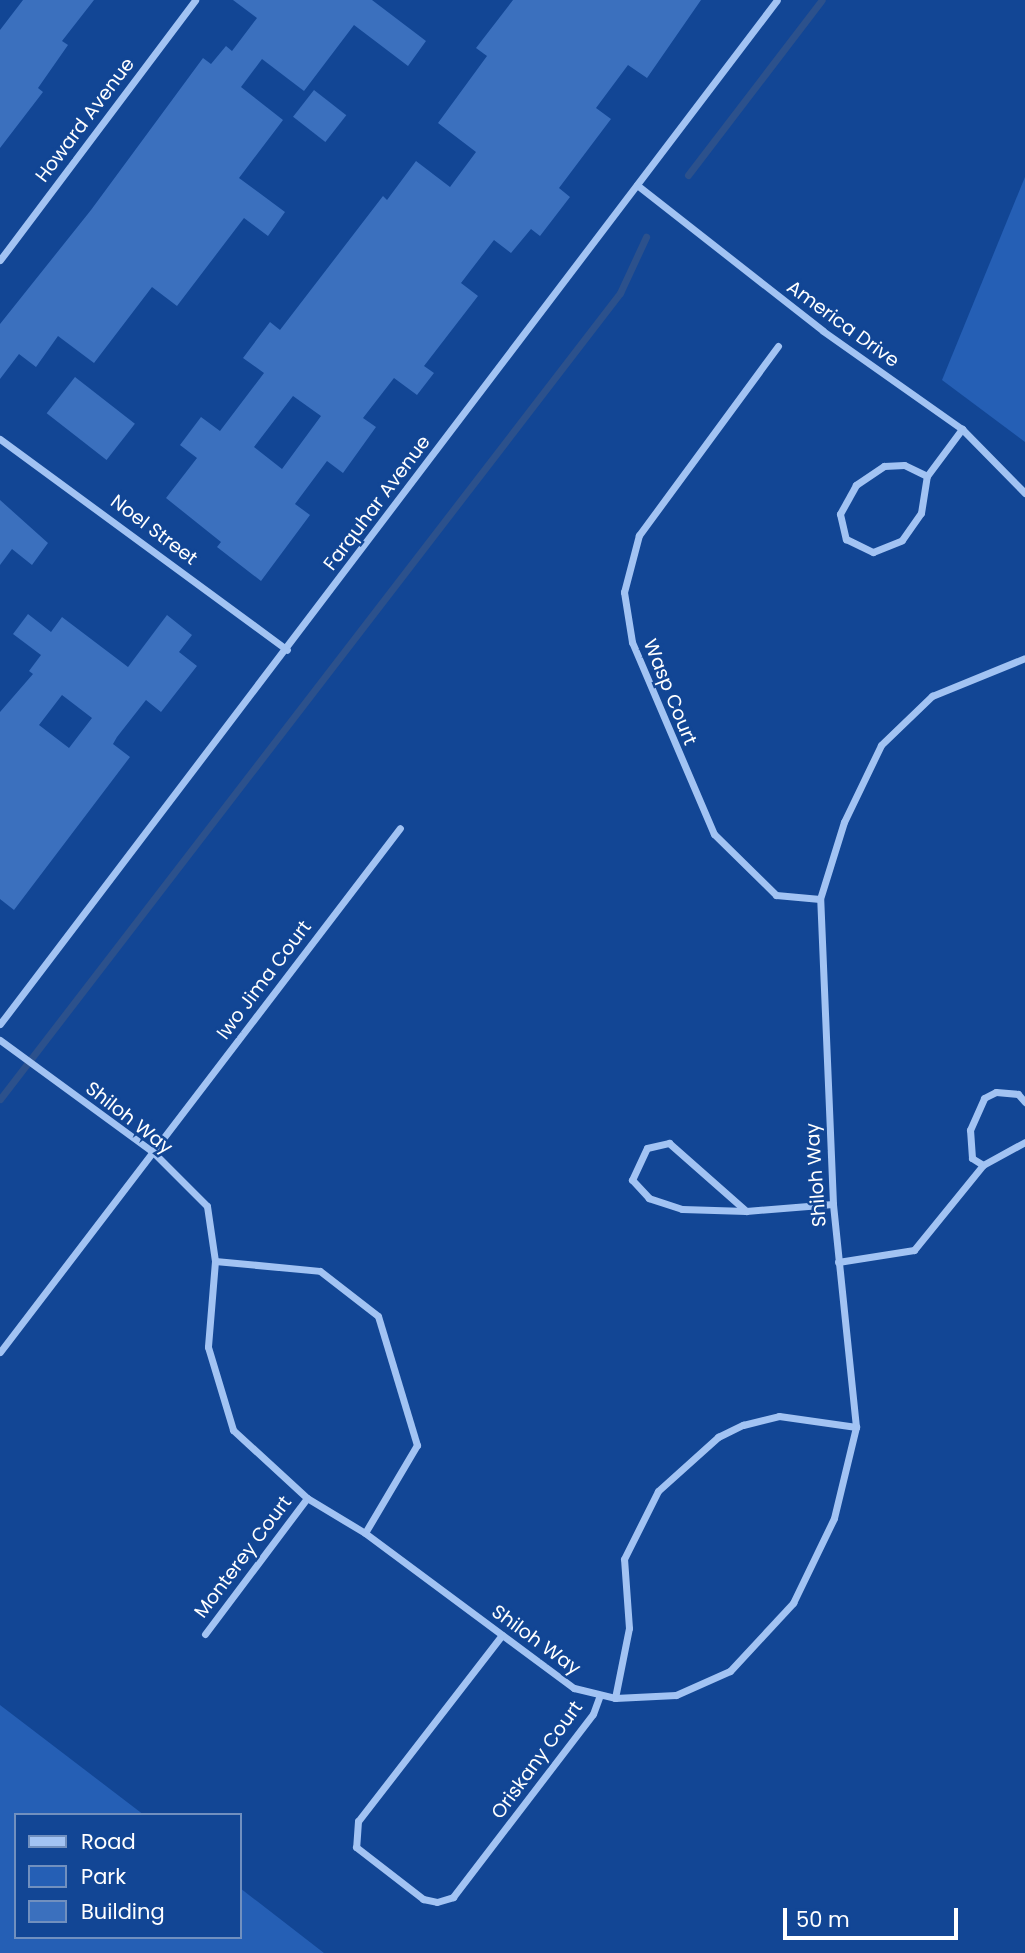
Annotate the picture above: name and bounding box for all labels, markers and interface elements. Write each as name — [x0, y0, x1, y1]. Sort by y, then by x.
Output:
street label: Howard Avenue — [31, 53, 139, 187]
street label: America Drive — [782, 276, 904, 372]
street label: Farquhar Avenue — [319, 431, 435, 575]
street label: Noel Street — [106, 490, 202, 570]
street label: Wasp Court — [638, 636, 702, 748]
street label: Iwo Jima Court — [212, 916, 316, 1044]
street label: Shiloh Way — [81, 1077, 177, 1159]
street label: Shiloh Way — [801, 1122, 831, 1228]
street label: Monterey Court — [190, 1491, 296, 1623]
street label: Shiloh Way — [487, 1600, 585, 1680]
street label: Oriskany Court — [487, 1697, 587, 1823]
legend — [14, 1813, 242, 1939]
text: Road — [81, 1827, 136, 1856]
text: Park — [81, 1862, 126, 1891]
scale bar — [787, 1894, 962, 1938]
text: Building — [81, 1897, 165, 1926]
text: 50 m — [796, 1905, 850, 1934]

